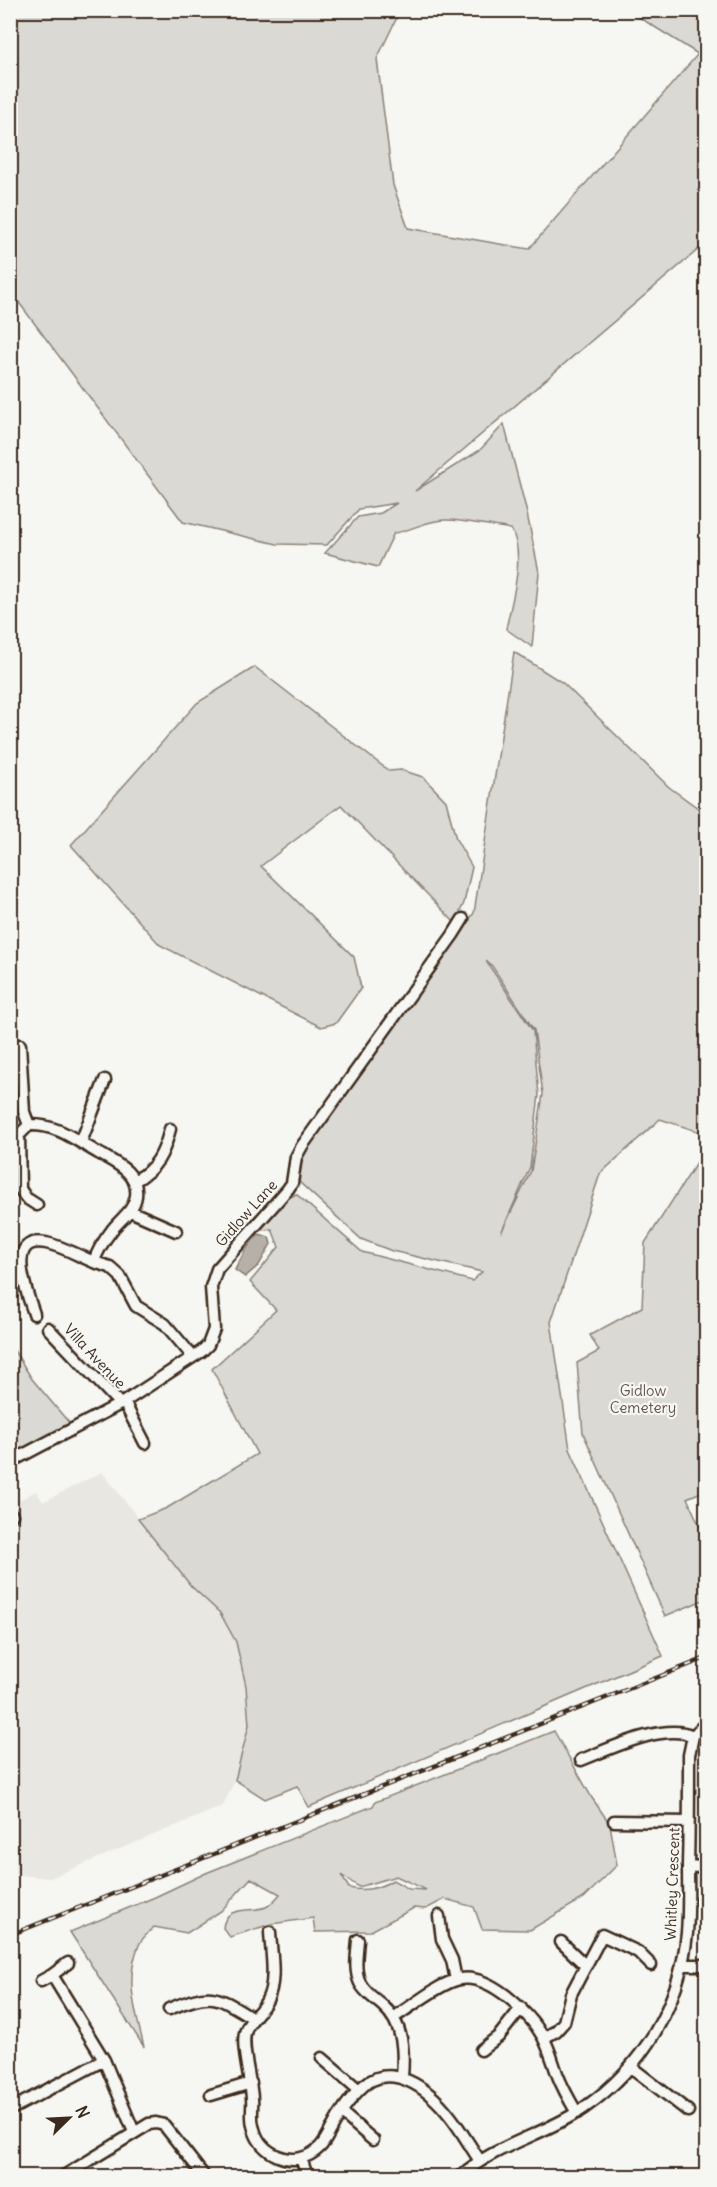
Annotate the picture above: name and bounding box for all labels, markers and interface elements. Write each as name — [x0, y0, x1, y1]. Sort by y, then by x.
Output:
street label: Gidlow Lane — [211, 1176, 281, 1250]
street label: Villa Avenue — [60, 1320, 130, 1392]
park label: Gidlow Cemetery — [610, 1381, 676, 1417]
street label: Whitley Crescent — [661, 1827, 683, 1941]
north arrow — [39, 2088, 99, 2148]
text: N — [71, 2103, 94, 2121]

